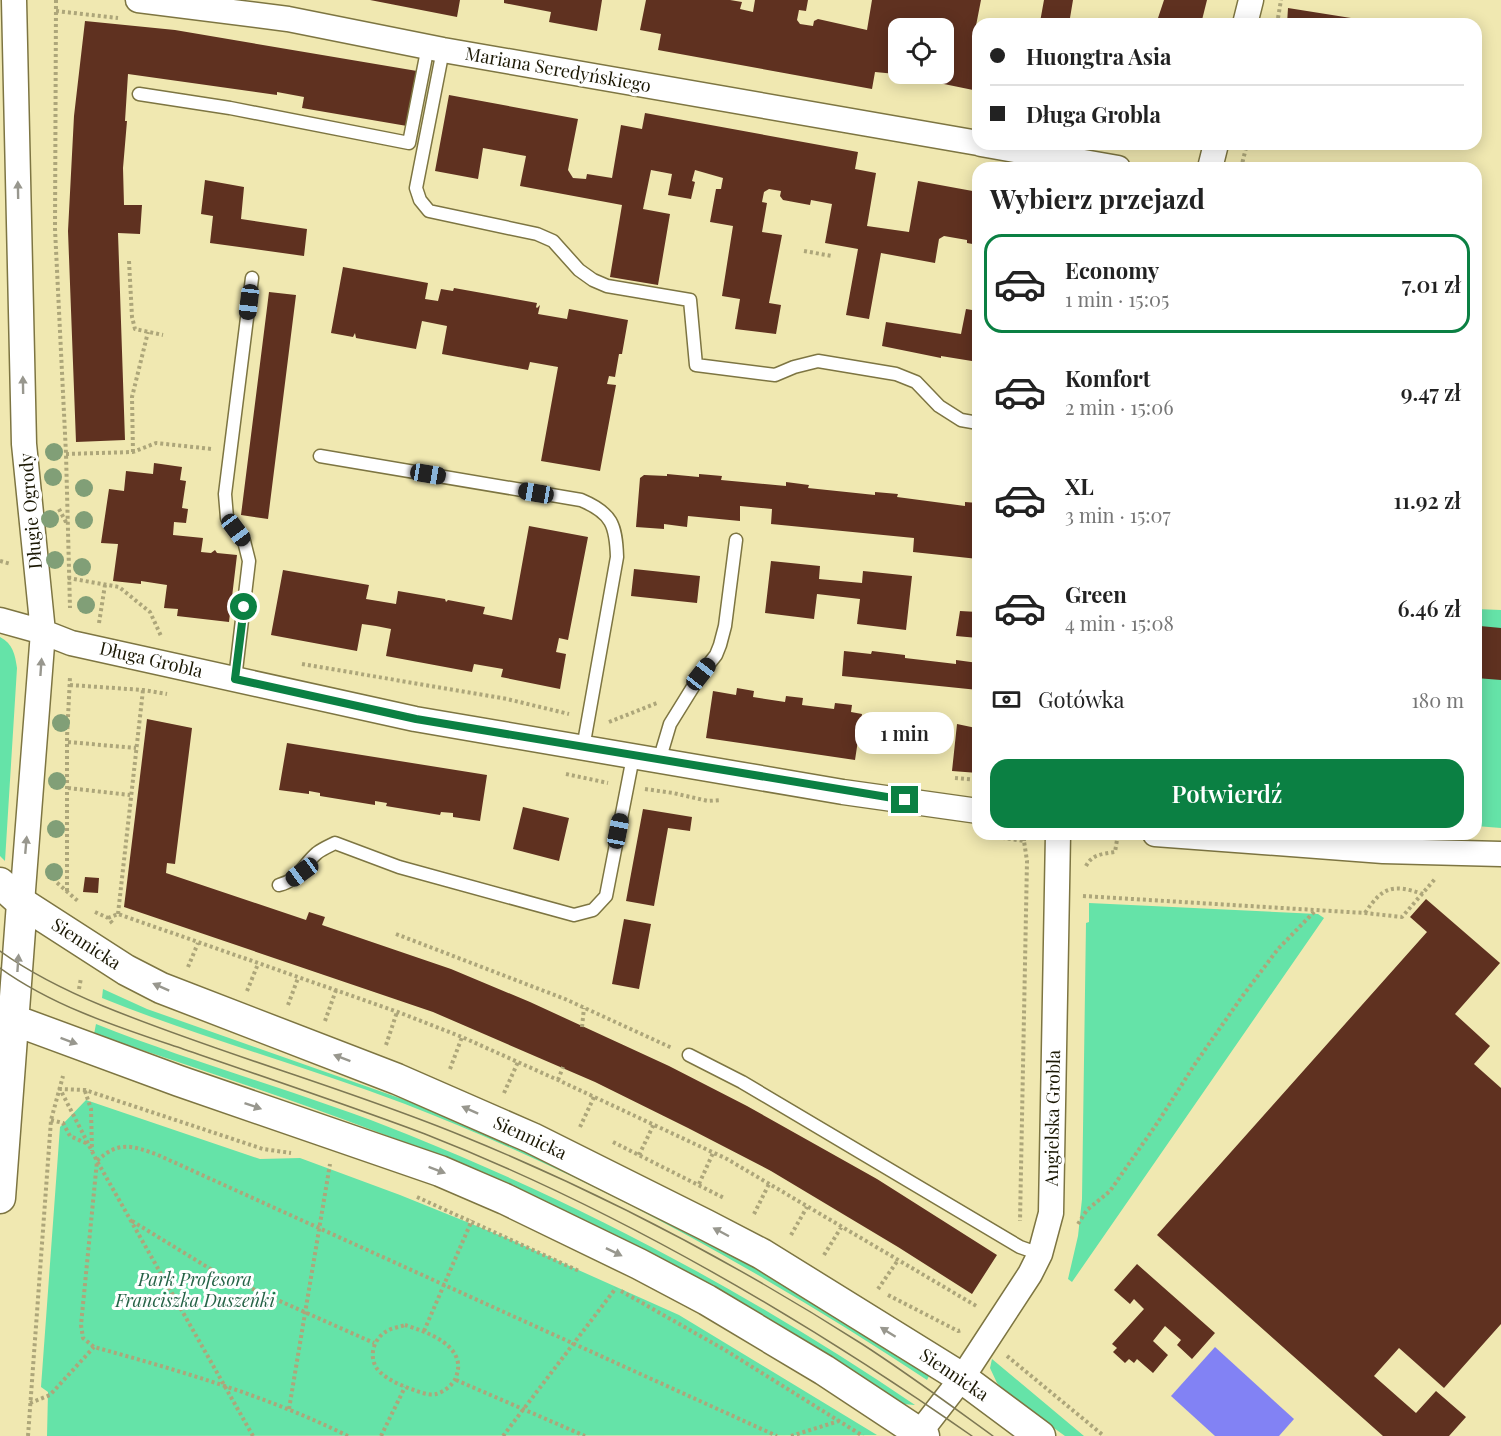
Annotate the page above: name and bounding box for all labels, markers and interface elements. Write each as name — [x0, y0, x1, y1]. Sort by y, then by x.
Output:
map controls — [888, 18, 954, 84]
button: locate — [888, 18, 954, 84]
street label: Mariana Seredyńskiego — [463, 41, 653, 97]
text: Huongtra Asia — [1026, 41, 1171, 71]
text: Długa Grobla — [1026, 99, 1161, 129]
text: Wybierz przejazd — [990, 180, 1205, 216]
one-way arrow — [14, 181, 23, 200]
text: Economy — [1065, 255, 1159, 285]
icon: car — [993, 257, 1047, 311]
text: 7.01 zł — [1402, 269, 1461, 299]
car — [238, 283, 260, 321]
text: 1 min · 15:05 — [1065, 285, 1169, 312]
text: Komfort — [1065, 363, 1150, 393]
icon: car — [993, 365, 1047, 419]
one-way arrow — [18, 376, 28, 395]
text: 9.47 zł — [1401, 377, 1461, 407]
text: 2 min · 15:06 — [1065, 393, 1173, 420]
street label: Długie Ogrody — [13, 452, 47, 570]
car — [409, 462, 447, 486]
text: XL — [1065, 471, 1094, 501]
icon: car — [993, 473, 1047, 527]
car — [517, 481, 555, 505]
text: 11.92 zł — [1393, 485, 1461, 515]
text: 3 min · 15:07 — [1065, 501, 1171, 528]
car — [218, 510, 254, 550]
text: Green — [1065, 579, 1127, 609]
icon: car — [993, 581, 1047, 635]
route start — [230, 593, 257, 620]
text: 6.46 zł — [1397, 593, 1461, 623]
text: 4 min · 15:08 — [1065, 609, 1174, 636]
street label: Długa Grobla — [97, 636, 205, 683]
car — [683, 654, 719, 694]
one-way arrow — [36, 657, 45, 676]
icon: cash — [990, 683, 1023, 716]
text: Gotówka — [1038, 684, 1124, 714]
text: 180 m — [1411, 686, 1464, 713]
callout: 1 min — [856, 713, 954, 755]
text: 1 min — [880, 719, 929, 746]
button: Potwierdź — [990, 759, 1464, 828]
route end — [891, 786, 918, 813]
car — [606, 812, 630, 850]
one-way arrow — [22, 835, 31, 854]
car — [282, 854, 322, 890]
street label: Siennicka — [47, 912, 126, 975]
one-way arrow — [13, 954, 23, 973]
one-way arrow — [152, 983, 169, 992]
one-way arrow — [60, 1037, 78, 1047]
street label: Angielska Grobla — [1039, 1050, 1065, 1187]
one-way arrow — [333, 1053, 351, 1063]
one-way arrow — [244, 1102, 262, 1111]
one-way arrow — [461, 1106, 478, 1115]
street label: Siennicka — [490, 1110, 571, 1165]
one-way arrow — [428, 1166, 446, 1175]
one-way arrow — [712, 1227, 729, 1237]
one-way arrow — [606, 1247, 623, 1256]
park label: Park Profesora Franciszka Duszeńki — [114, 1267, 275, 1312]
one-way arrow — [880, 1326, 896, 1337]
street label: Siennicka — [915, 1342, 994, 1406]

